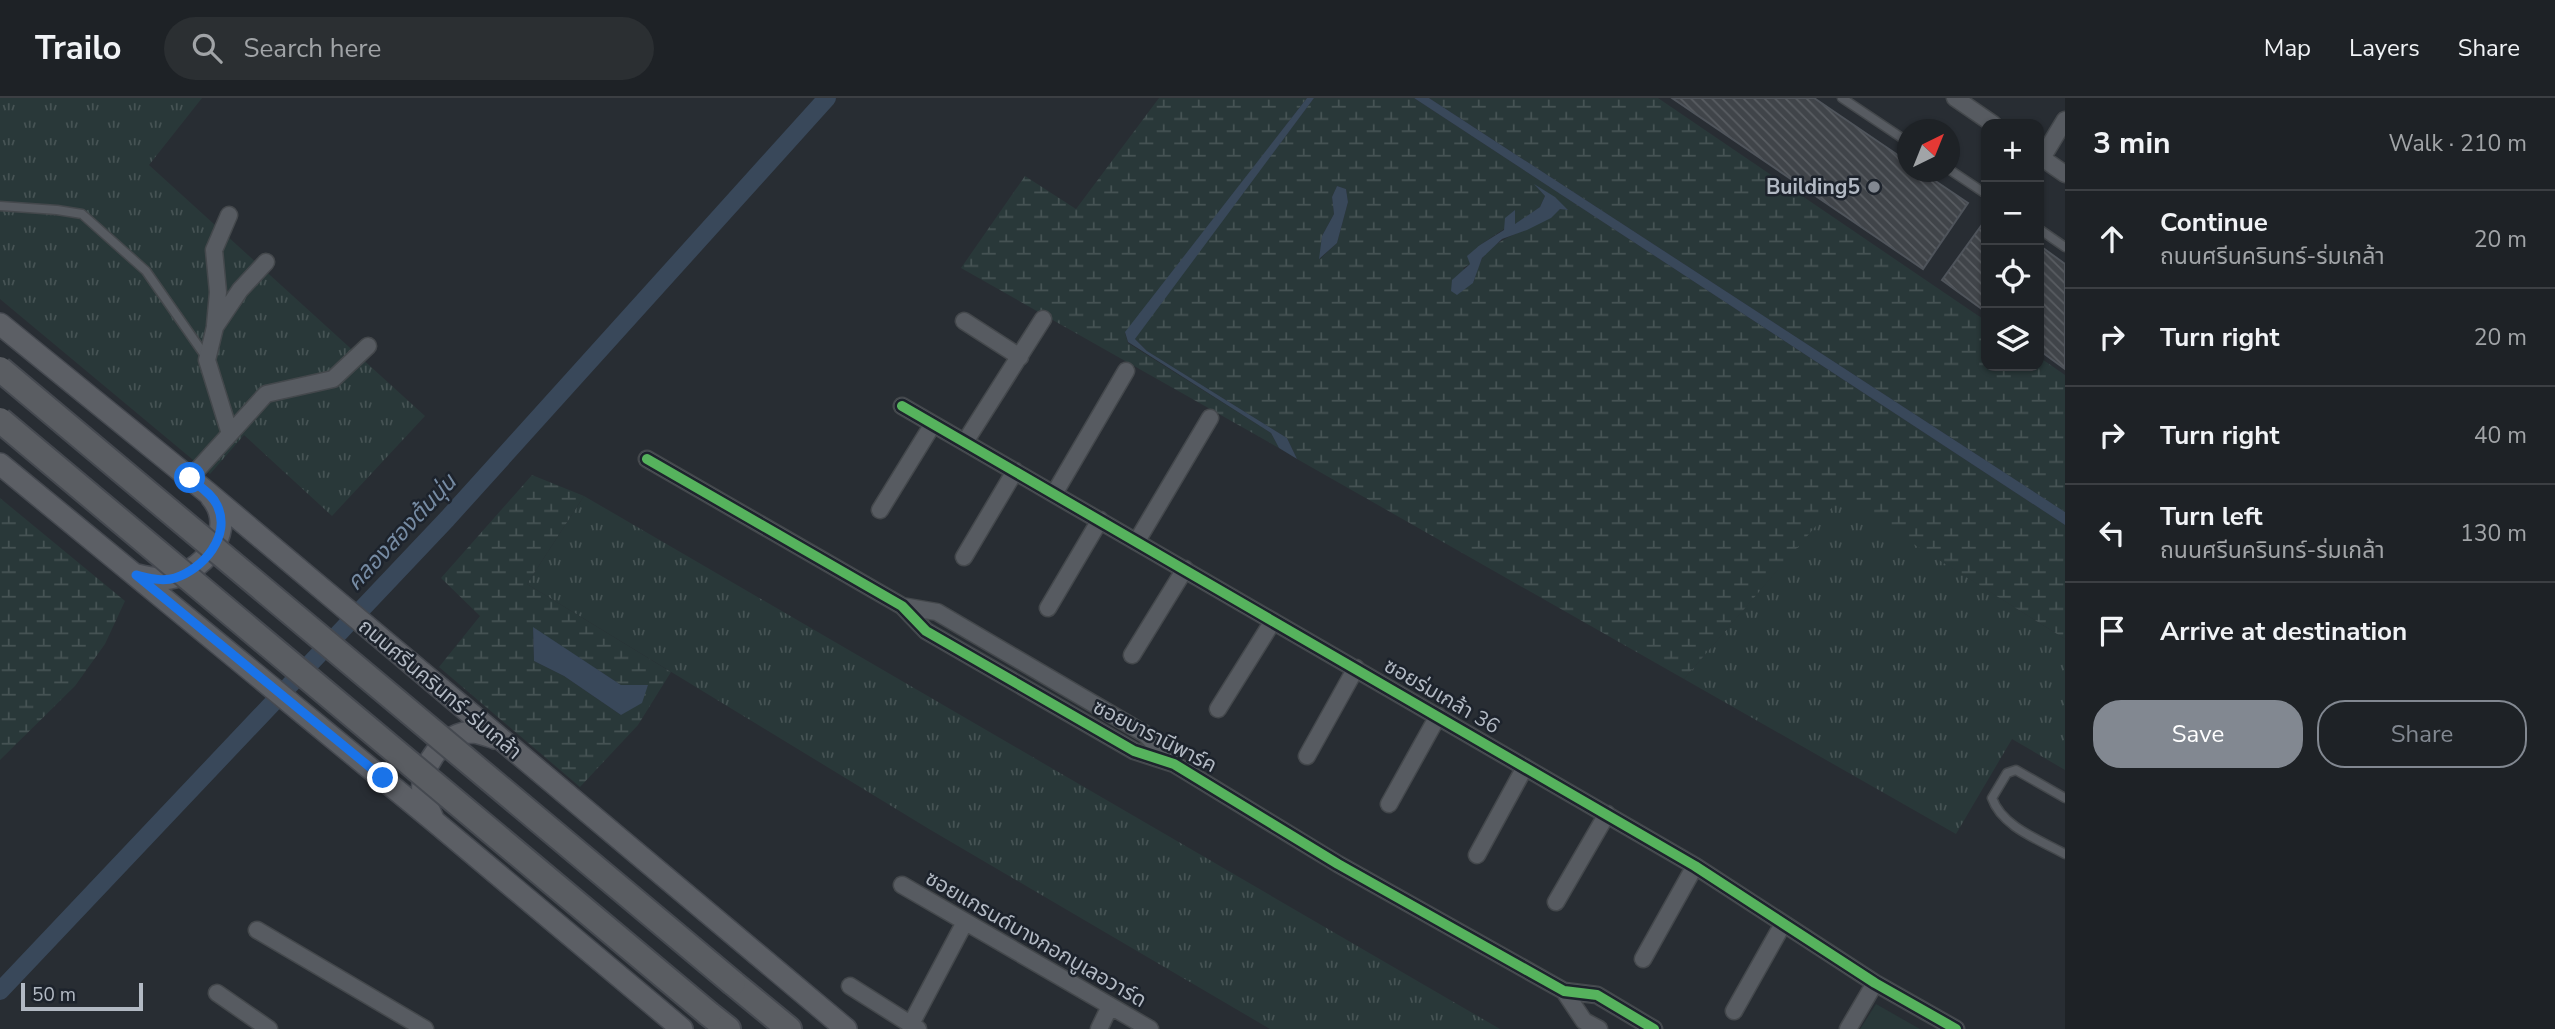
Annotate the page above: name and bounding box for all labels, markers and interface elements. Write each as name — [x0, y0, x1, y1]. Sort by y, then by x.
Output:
search box — [164, 17, 654, 80]
text: Trailo — [35, 26, 122, 71]
icon: search — [188, 29, 226, 67]
text: Search here — [244, 31, 381, 66]
text: Map — [2264, 32, 2311, 64]
text: Layers — [2349, 32, 2420, 64]
text: Share — [2458, 32, 2520, 64]
north arrow — [1897, 119, 1960, 182]
map controls — [1981, 119, 2044, 371]
button: + — [1981, 119, 2044, 182]
text: 3 min — [2093, 123, 2171, 164]
text: Walk · 210 m — [2388, 128, 2527, 159]
place label: Building5 — [1766, 173, 1860, 201]
marker: Building5 — [1866, 179, 1882, 195]
button: − — [1981, 182, 2044, 245]
text: Continue — [2160, 205, 2268, 240]
icon: ahead — [2093, 220, 2131, 258]
text: 20 m — [2474, 224, 2527, 255]
text: ถนนศรีนครินทร์-ร่มเกล้า — [2160, 241, 2385, 272]
button: locate — [1981, 245, 2044, 308]
button: layers — [1981, 308, 2044, 371]
icon: right — [2093, 318, 2131, 356]
text: Turn right — [2160, 320, 2279, 355]
text: 20 m — [2474, 322, 2527, 353]
icon: right — [2093, 416, 2131, 454]
text: Turn right — [2160, 418, 2279, 453]
text: 40 m — [2474, 420, 2527, 451]
route start — [174, 462, 205, 493]
water label: คลองสองต้นนุ่น — [339, 466, 465, 597]
text: Turn left — [2160, 499, 2263, 534]
icon: left — [2093, 514, 2131, 552]
text: 130 m — [2460, 518, 2527, 549]
text: ถนนศรีนครินทร์-ร่มเกล้า — [2160, 535, 2385, 566]
street label: ถนนศรีนครินทร์-ร่มเกล้า — [352, 612, 528, 766]
icon: arrive — [2093, 612, 2131, 650]
text: Arrive at destination — [2160, 614, 2407, 649]
street label: ซอยร่มเกล้า 36 — [1379, 652, 1505, 740]
street label: ซอยบารานีพาร์ค — [1088, 693, 1222, 779]
button: Save — [2093, 700, 2303, 768]
button: Share — [2317, 700, 2527, 768]
route end — [367, 762, 398, 793]
street label: ซอยแกรนด์บางกอกบูเลอวาร์ด — [920, 864, 1152, 1014]
scale bar — [21, 980, 144, 1012]
text: 50 m — [32, 982, 76, 1008]

